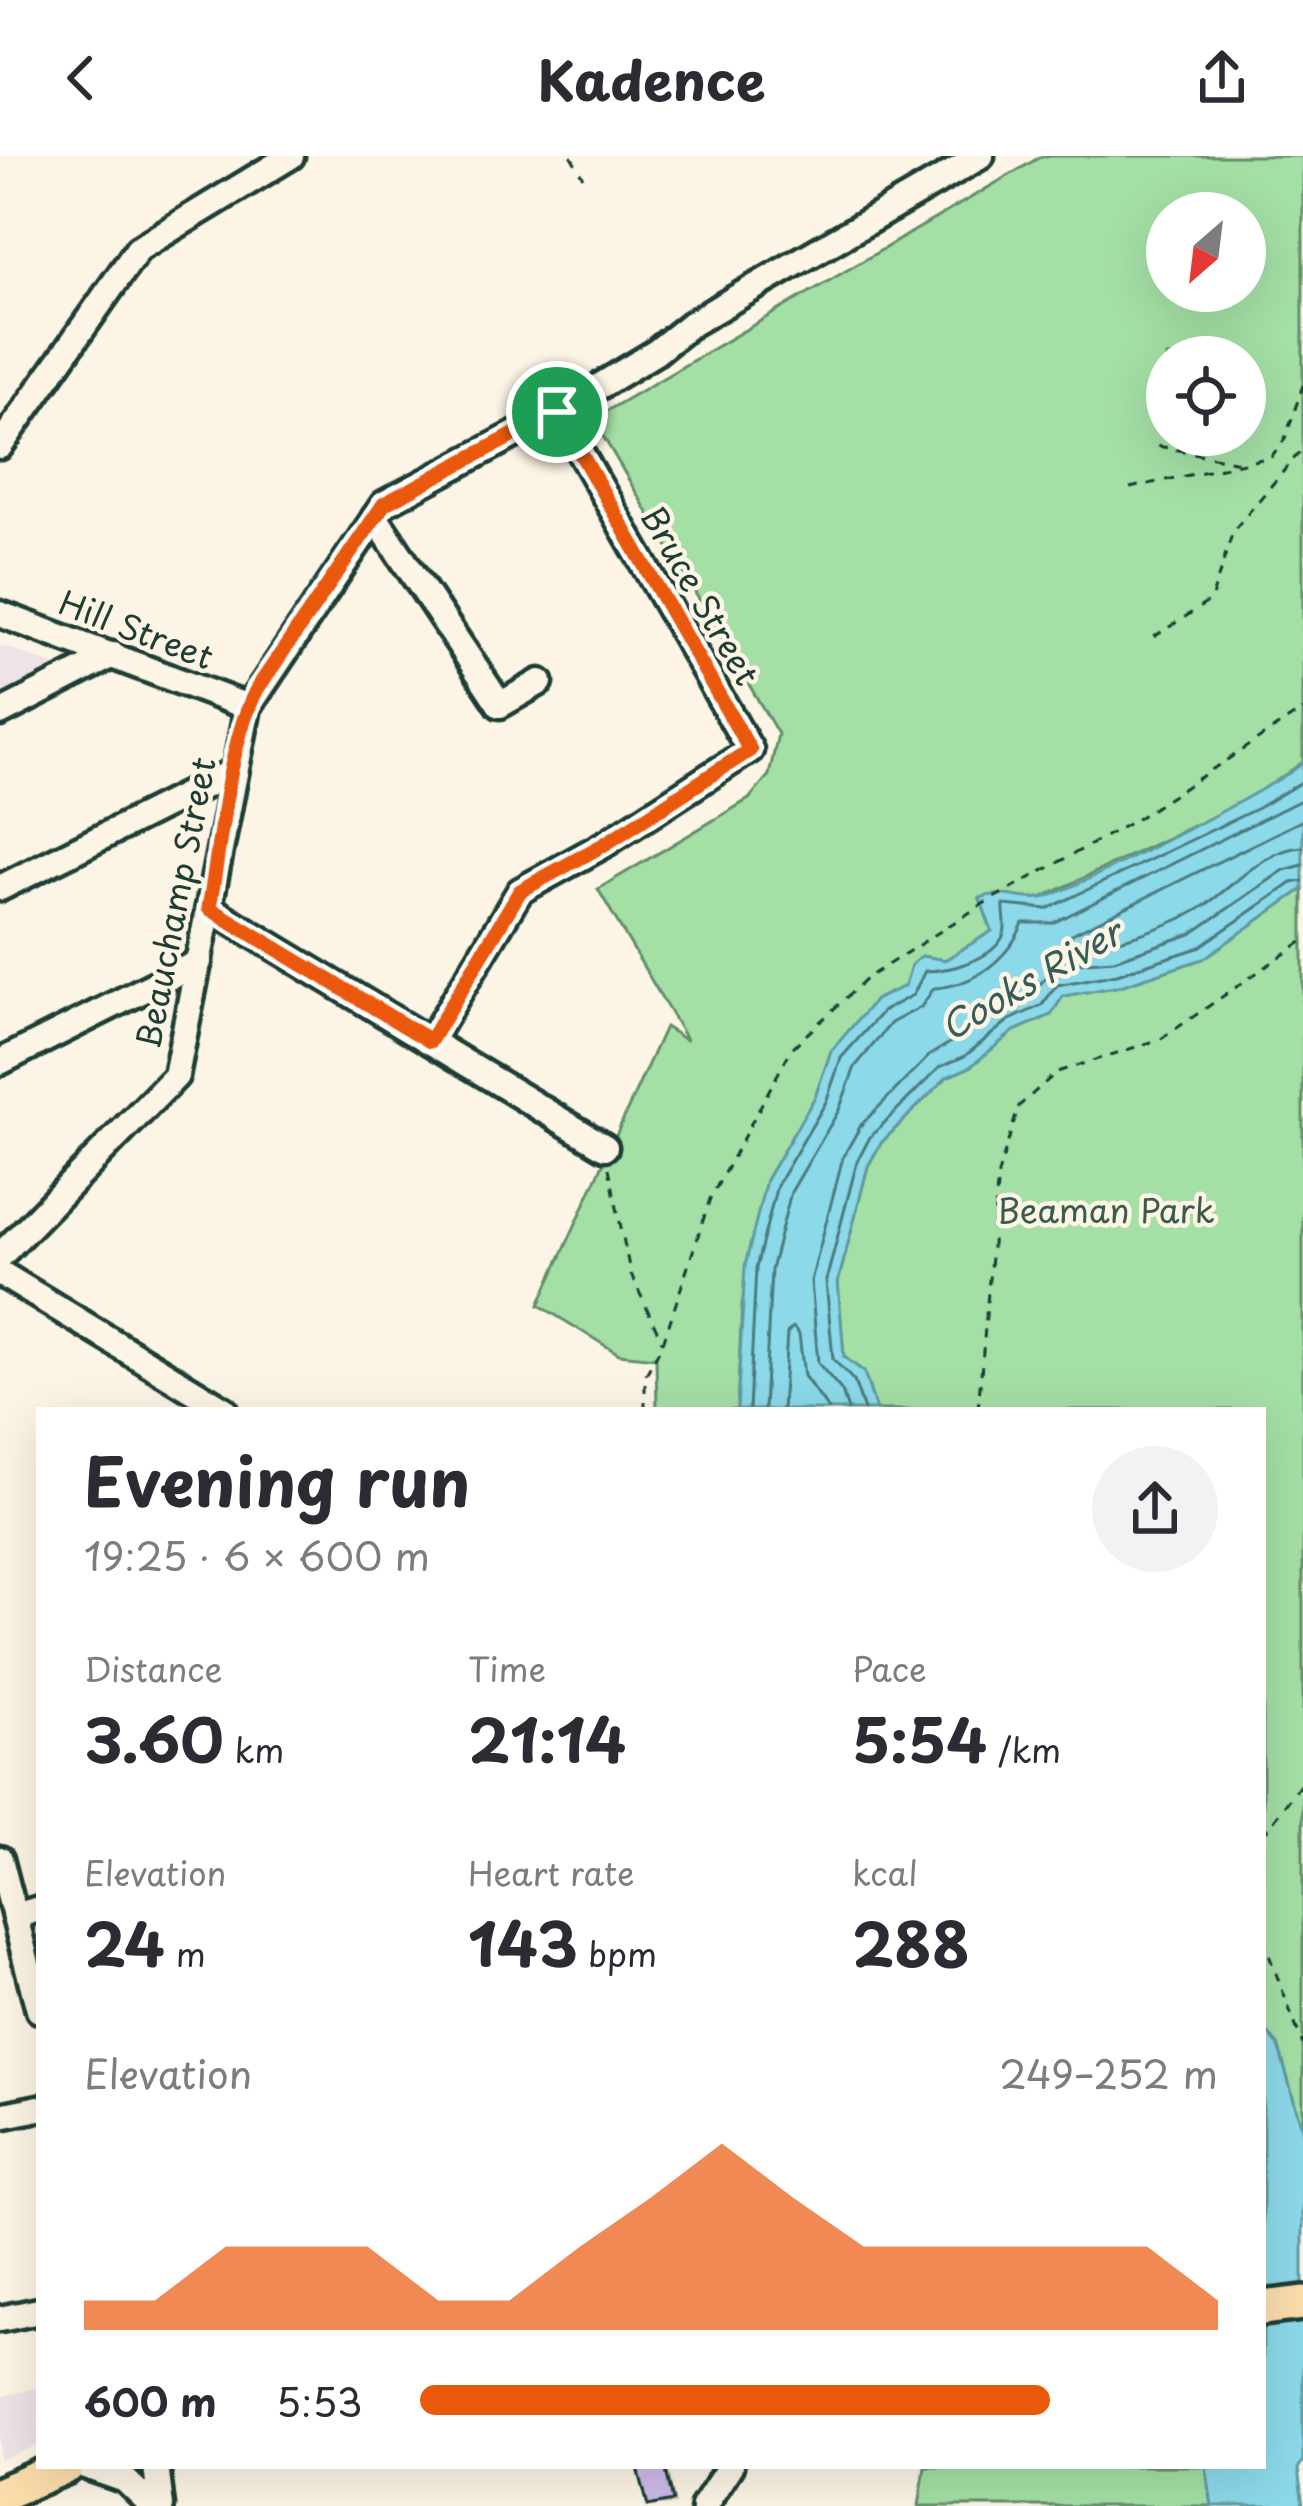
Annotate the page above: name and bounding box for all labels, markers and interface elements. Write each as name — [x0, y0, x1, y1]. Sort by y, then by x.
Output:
text: Kadence — [538, 38, 765, 119]
icon: back — [48, 45, 114, 111]
icon: share — [1189, 45, 1255, 111]
north arrow — [1146, 192, 1266, 312]
map controls — [1146, 192, 1266, 456]
button: locate — [1146, 336, 1266, 456]
pin — [506, 361, 608, 463]
icon: arrive — [524, 379, 590, 445]
street label: Bruce Street — [630, 496, 773, 694]
street label: Hill Street — [52, 576, 221, 680]
street label: Beauchamp Street — [121, 753, 227, 1053]
water label: Cooks River — [929, 902, 1135, 1052]
park label: Beaman Park — [997, 1184, 1215, 1234]
text: Evening run — [84, 1430, 470, 1529]
button: share — [1092, 1446, 1218, 1572]
text: 19:25 · 6 × 600 m — [84, 1525, 430, 1584]
text: Distance — [84, 1643, 222, 1693]
text: Time — [468, 1643, 546, 1693]
text: Pace — [852, 1643, 926, 1693]
text: 3.60 — [84, 1693, 224, 1783]
text: 21:14 — [468, 1693, 626, 1783]
text: 5:54 — [852, 1693, 987, 1783]
text: km — [224, 1724, 284, 1774]
text: /km — [987, 1724, 1061, 1774]
text: Elevation — [84, 1847, 226, 1897]
text: Heart rate — [468, 1847, 635, 1897]
text: kcal — [852, 1847, 918, 1897]
text: 24 — [84, 1897, 165, 1987]
text: 143 — [468, 1897, 578, 1987]
text: 288 — [852, 1897, 970, 1987]
text: m — [165, 1928, 206, 1978]
text: bpm — [578, 1928, 657, 1978]
text: Elevation — [84, 2043, 252, 2102]
text: 249–252 m — [999, 2043, 1218, 2102]
text: 600 m — [84, 2371, 217, 2430]
text: 5:53 — [276, 2371, 362, 2430]

